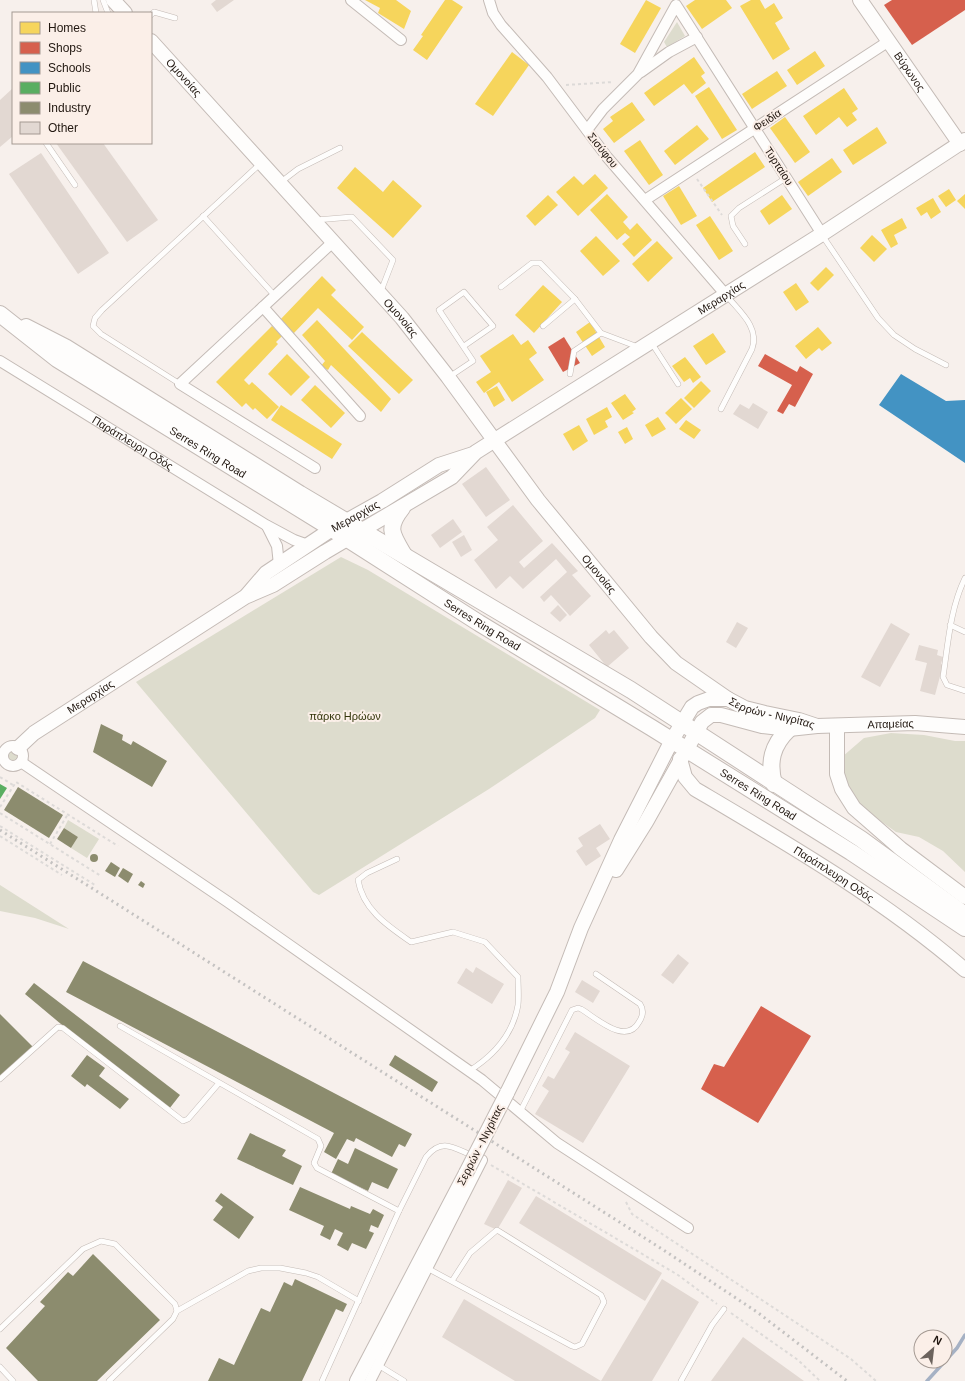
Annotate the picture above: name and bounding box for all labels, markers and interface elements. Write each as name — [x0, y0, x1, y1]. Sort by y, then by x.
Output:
legend — [12, 12, 152, 144]
text: Homes — [48, 21, 86, 35]
text: Shops — [48, 41, 82, 55]
street label: Βύρωνος — [892, 49, 927, 93]
street label: Ομονοίας — [164, 56, 204, 99]
text: Schools — [48, 61, 91, 75]
text: Public — [48, 81, 81, 95]
text: Industry — [48, 101, 91, 115]
street label: Φειδία — [751, 106, 784, 133]
text: Other — [48, 121, 78, 135]
street label: Σισύφου — [585, 130, 621, 170]
street label: Τυρταίου — [762, 145, 796, 187]
street label: Μεραρχίας — [696, 278, 747, 317]
street label: Ομονοίας — [381, 296, 421, 340]
street label: Παράπλευρη Οδός — [90, 413, 175, 472]
street label: Serres Ring Road — [168, 424, 248, 480]
street label: Μεραρχίας — [329, 498, 381, 534]
street label: Ομονοίας — [580, 552, 619, 596]
street label: Serres Ring Road — [442, 596, 523, 653]
street label: Μεραρχίας — [65, 677, 116, 716]
street label: Σερρών - Νιγρίτας — [727, 695, 816, 731]
park label: πάρκο Ηρώων — [309, 710, 381, 722]
street label: Απαμείας — [867, 717, 914, 730]
street label: Serres Ring Road — [718, 766, 799, 822]
street label: Παράπλευρη Οδός — [792, 844, 876, 904]
street label: Σερρών - Νιγρίτας — [455, 1103, 505, 1187]
north arrow — [913, 1329, 953, 1369]
text: N — [931, 1333, 944, 1347]

